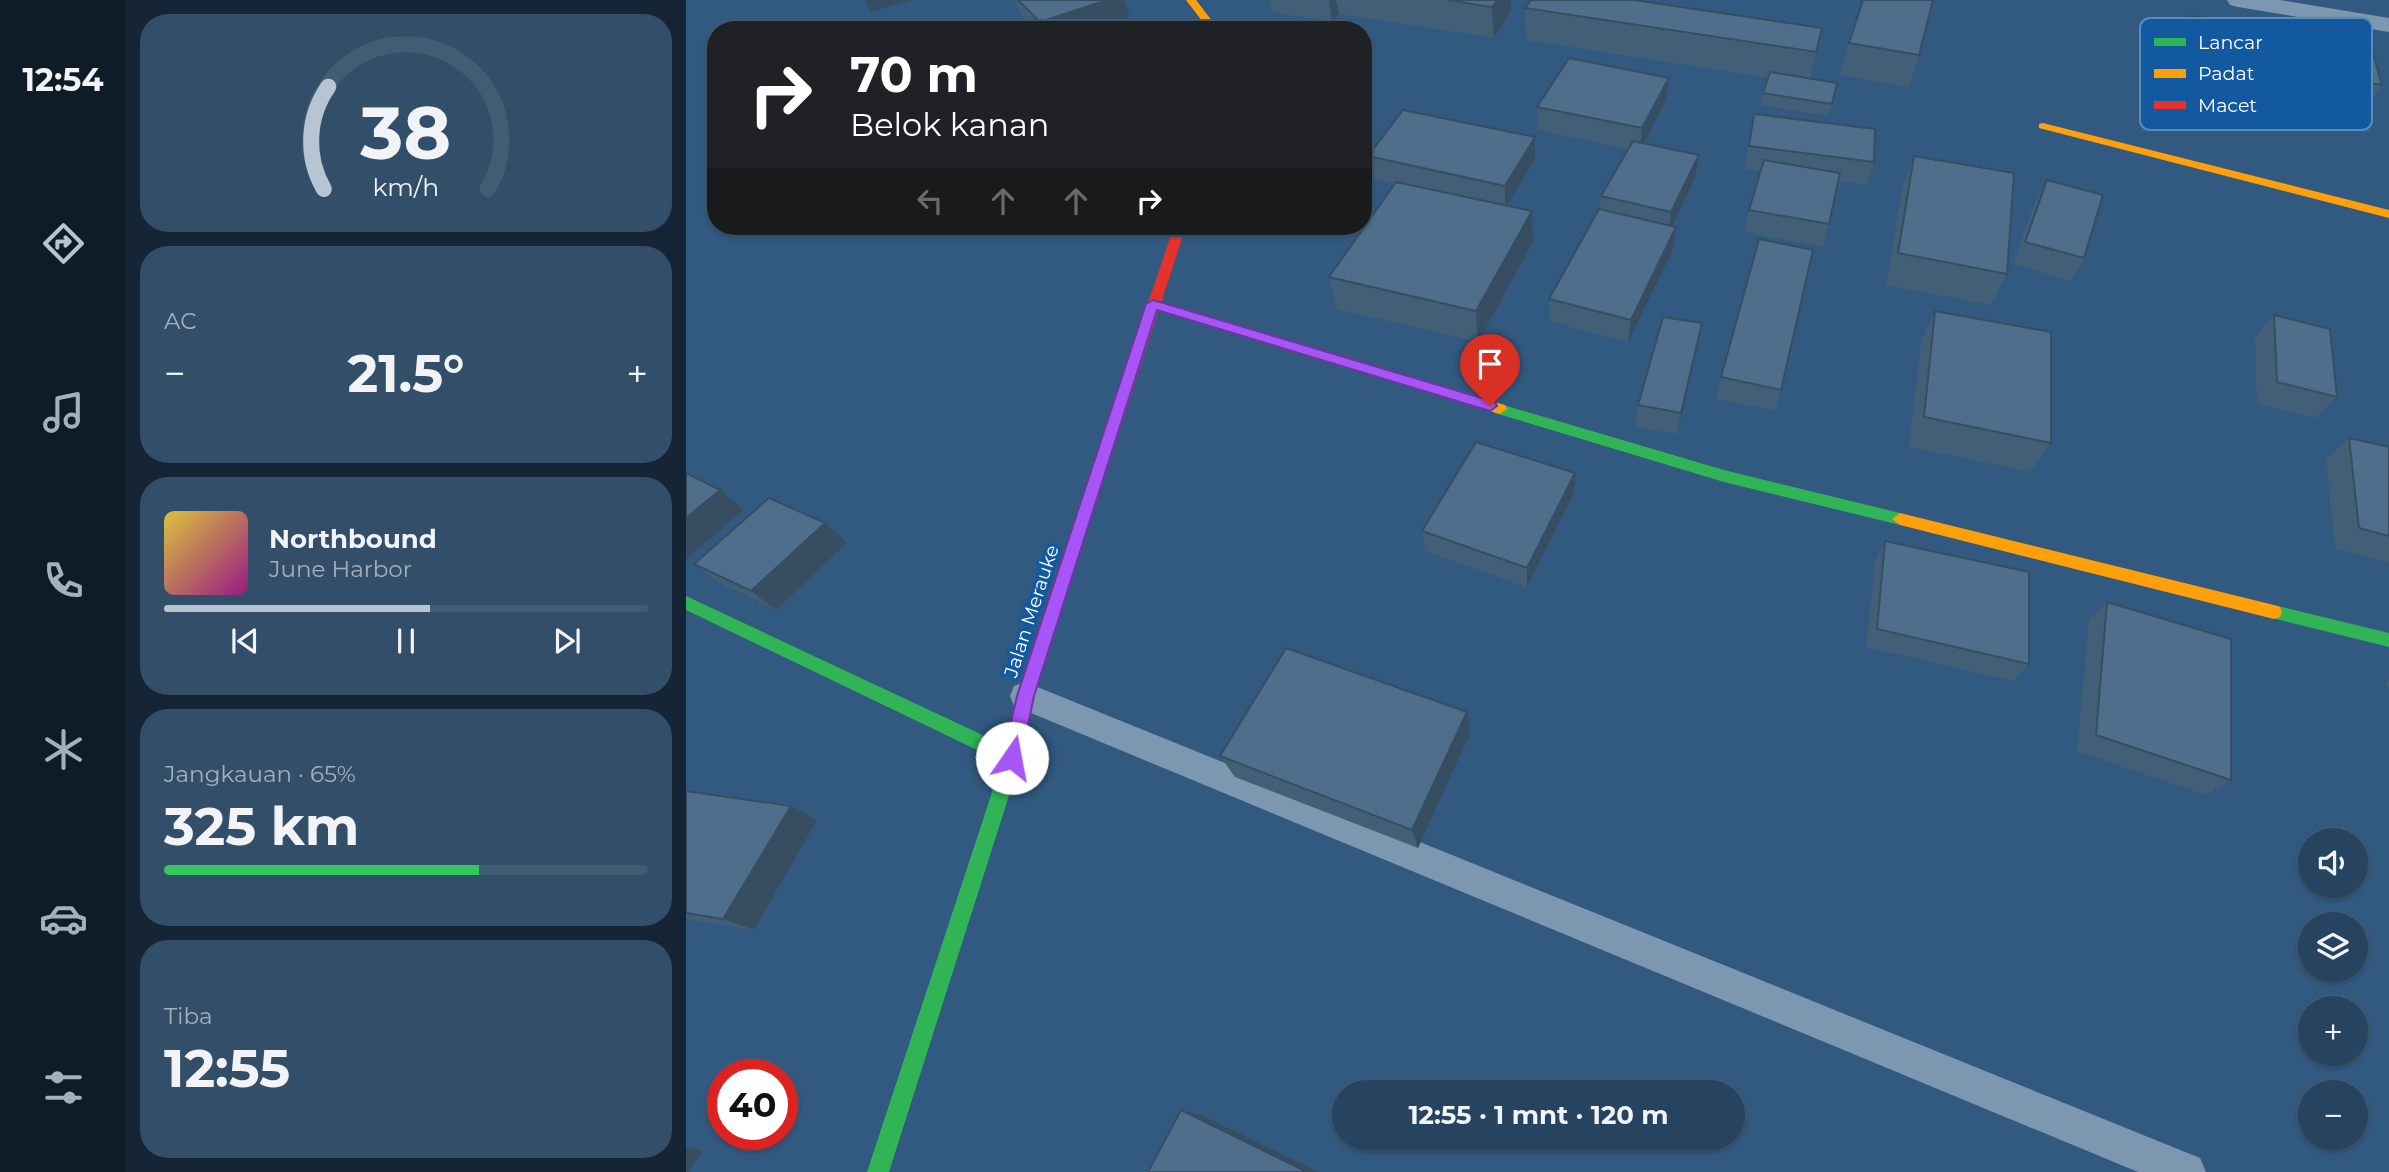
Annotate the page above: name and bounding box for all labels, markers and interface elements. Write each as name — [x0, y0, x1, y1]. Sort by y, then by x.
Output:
legend — [2140, 18, 2372, 130]
text: Lancar — [2198, 31, 2263, 54]
text: 70 m — [850, 45, 978, 104]
icon: right — [735, 49, 826, 140]
text: 12:54 — [23, 60, 103, 99]
text: Padat — [2198, 62, 2255, 85]
text: 38 — [359, 89, 452, 177]
text: Macet — [2198, 94, 2257, 117]
text: Belok kanan — [850, 105, 1050, 144]
text: km/h — [373, 172, 439, 202]
icon: left — [911, 182, 949, 220]
icon: ahead — [984, 182, 1022, 220]
icon: ahead — [1057, 182, 1095, 220]
icon: right — [1130, 182, 1168, 220]
icon: directions — [39, 219, 88, 268]
text: AC — [164, 307, 197, 335]
pin — [1460, 334, 1520, 406]
text: 21.5° — [347, 342, 465, 405]
icon: arrive — [1471, 345, 1509, 383]
text: − — [164, 350, 186, 397]
text: + — [626, 350, 648, 397]
icon: music — [39, 388, 88, 437]
text: Northbound — [269, 523, 437, 555]
street label: Jalan Merauke — [999, 542, 1064, 681]
text: June Harbor — [269, 555, 412, 583]
icon: phone — [39, 556, 88, 605]
icon: previous — [226, 622, 264, 660]
icon: pause — [387, 622, 425, 660]
icon: next — [548, 622, 586, 660]
position arrow — [975, 721, 1049, 795]
icon: climate — [39, 725, 88, 774]
text: Jangkauan · 65% — [164, 760, 356, 788]
text: 325 km — [164, 795, 359, 858]
map controls — [2298, 828, 2368, 1150]
button: sound — [2298, 828, 2368, 898]
icon: car — [39, 894, 88, 943]
button: layers — [2298, 912, 2368, 982]
button: + — [2298, 996, 2368, 1066]
text: Tiba — [164, 1002, 212, 1030]
text: 12:55 — [164, 1037, 290, 1100]
speed limit sign: 40 — [707, 1059, 798, 1150]
icon: filters — [39, 1063, 88, 1112]
button: − — [2298, 1080, 2368, 1150]
text: 12:55 · 1 mnt · 120 m — [1408, 1099, 1669, 1131]

